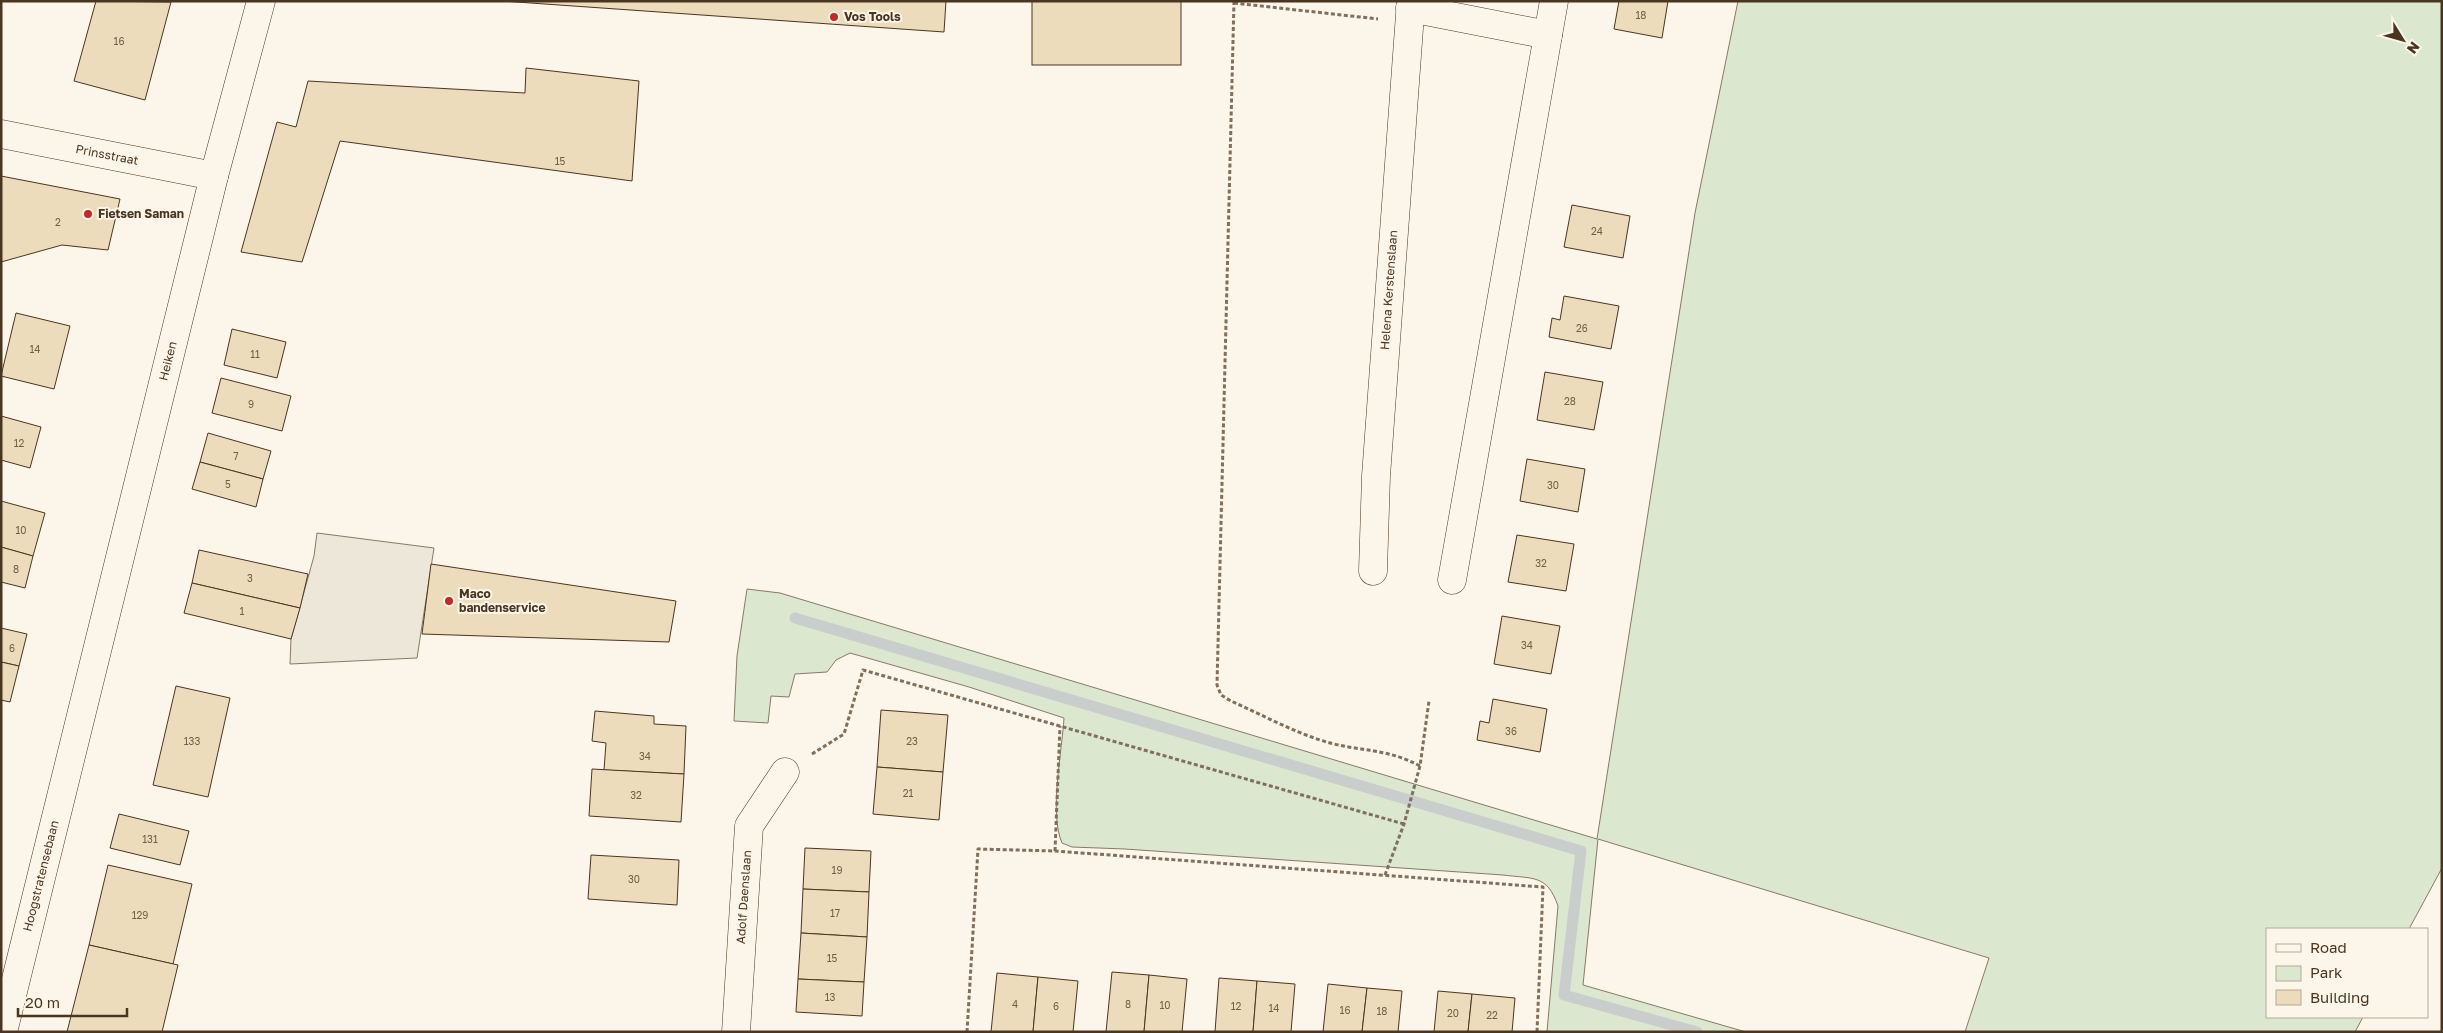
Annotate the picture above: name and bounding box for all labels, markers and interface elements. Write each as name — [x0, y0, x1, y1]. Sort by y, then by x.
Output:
place label: Vos Tools — [844, 9, 901, 24]
house number: 18 — [1636, 9, 1646, 21]
marker: Vos Tools — [828, 11, 840, 23]
north arrow — [2378, 15, 2428, 65]
house number: 16 — [114, 35, 124, 47]
text: N — [2404, 39, 2424, 57]
street label: Prinsstraat — [75, 141, 140, 168]
house number: 15 — [555, 155, 566, 167]
place label: Fietsen Saman — [98, 206, 184, 221]
marker: Fietsen Saman — [82, 208, 94, 220]
house number: 2 — [55, 216, 61, 228]
house number: 24 — [1591, 225, 1603, 237]
street label: Helena Kerstenslaan — [1377, 229, 1400, 350]
house number: 26 — [1576, 322, 1588, 334]
street label: Heiken — [155, 340, 180, 382]
house number: 14 — [30, 343, 40, 355]
house number: 11 — [250, 348, 260, 360]
house number: 28 — [1564, 395, 1576, 407]
house number: 9 — [248, 398, 254, 410]
house number: 12 — [14, 437, 25, 449]
house number: 7 — [233, 450, 239, 462]
house number: 5 — [225, 478, 231, 490]
house number: 30 — [1547, 479, 1559, 491]
house number: 10 — [15, 524, 27, 536]
house number: 32 — [1535, 557, 1547, 569]
house number: 8 — [13, 563, 19, 575]
house number: 3 — [247, 572, 253, 584]
place label: Maco bandenservice — [459, 586, 546, 615]
marker: Maco bandenservice — [443, 595, 455, 607]
house number: 1 — [240, 605, 245, 617]
house number: 34 — [1521, 639, 1533, 651]
house number: 6 — [9, 642, 15, 654]
house number: 36 — [1505, 725, 1517, 737]
house number: 133 — [184, 735, 200, 747]
house number: 23 — [906, 735, 918, 747]
house number: 34 — [639, 750, 651, 762]
house number: 21 — [903, 787, 913, 799]
house number: 32 — [630, 789, 642, 801]
street label: Hoogstratensebaan — [19, 819, 62, 933]
house number: 131 — [142, 833, 158, 845]
street label: Adolf Daenslaan — [733, 849, 754, 944]
house number: 19 — [832, 864, 842, 876]
house number: 30 — [628, 873, 640, 885]
house number: 17 — [830, 907, 840, 919]
house number: 129 — [132, 909, 148, 921]
legend — [2266, 928, 2428, 1018]
text: Road — [2310, 938, 2347, 956]
house number: 15 — [827, 952, 838, 964]
text: Park — [2310, 963, 2343, 981]
scale bar — [18, 986, 126, 1018]
text: Building — [2310, 988, 2370, 1006]
house number: 13 — [825, 991, 835, 1003]
text: 20 m — [25, 993, 60, 1011]
house number: 4 — [1012, 998, 1018, 1010]
house number: 8 — [1125, 998, 1131, 1010]
house number: 10 — [1159, 999, 1171, 1011]
house number: 6 — [1053, 1000, 1059, 1012]
house number: 12 — [1231, 1000, 1242, 1012]
house number: 14 — [1269, 1002, 1279, 1014]
house number: 16 — [1340, 1004, 1350, 1016]
house number: 18 — [1377, 1005, 1387, 1017]
house number: 20 — [1447, 1007, 1459, 1019]
house number: 22 — [1486, 1009, 1498, 1021]

